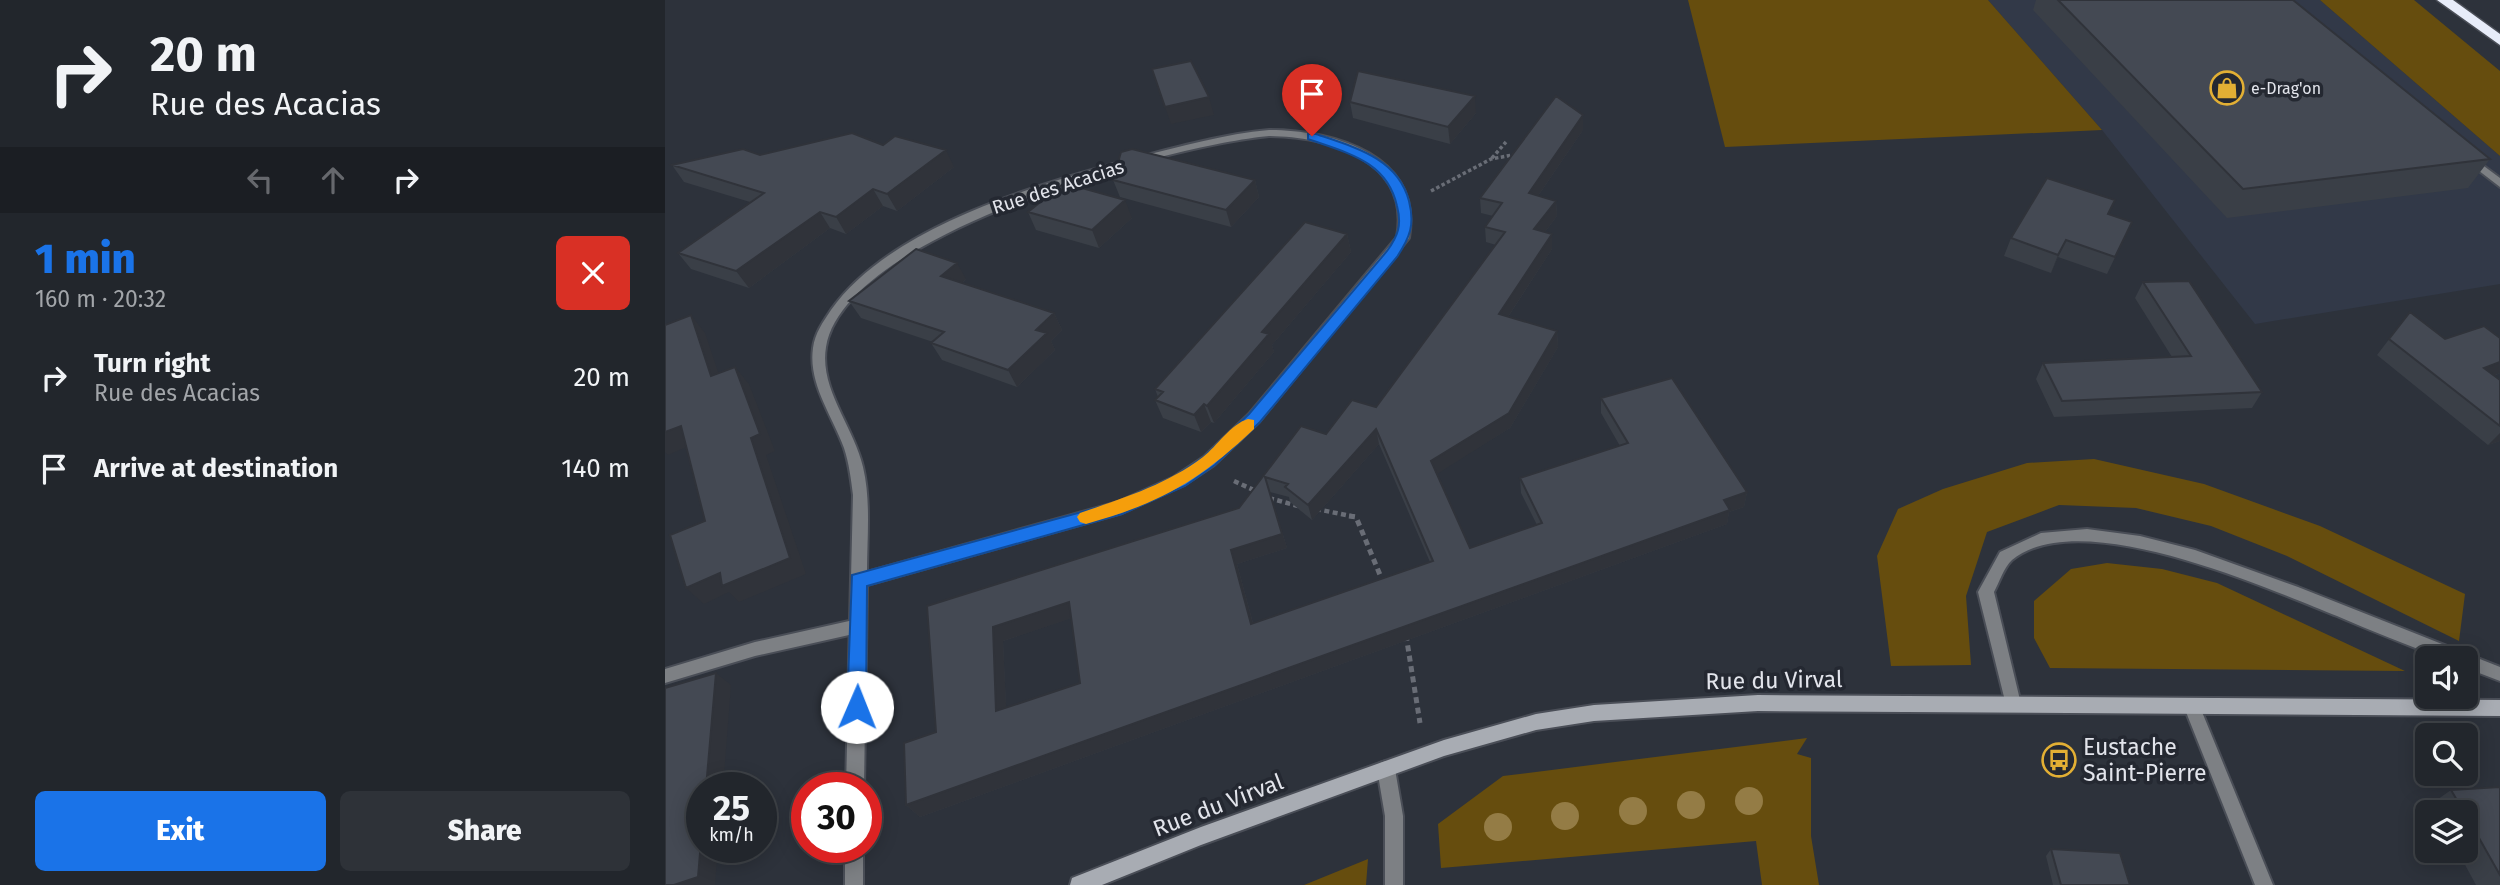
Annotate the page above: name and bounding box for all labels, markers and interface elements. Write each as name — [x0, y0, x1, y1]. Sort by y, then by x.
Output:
text: 20 m — [150, 25, 257, 84]
icon: right — [35, 28, 126, 119]
pin — [1282, 64, 1342, 136]
shop icon: e-Drag'on — [2208, 69, 2246, 107]
icon: arrive — [1293, 75, 1331, 113]
place label: e-Drag'on — [2251, 79, 2321, 98]
text: Rue des Acacias — [150, 85, 381, 123]
street label: Rue des Acacias — [989, 155, 1127, 219]
icon: left — [241, 161, 279, 199]
icon: ahead — [314, 161, 352, 199]
icon: right — [387, 161, 425, 199]
text: 1 min — [35, 234, 136, 284]
button: close — [556, 236, 630, 310]
text: 160 m · 20:32 — [35, 285, 166, 313]
text: Turn right — [94, 348, 211, 379]
icon: right — [35, 359, 73, 397]
text: 20 m — [573, 362, 630, 393]
text: Rue des Acacias — [94, 379, 260, 407]
icon: arrive — [35, 450, 73, 488]
text: Arrive at destination — [94, 453, 338, 484]
text: 140 m — [561, 453, 630, 484]
map controls — [2415, 646, 2478, 863]
button: sound — [2415, 646, 2478, 709]
street label: Rue du Virval — [1705, 665, 1843, 695]
position arrow — [820, 670, 894, 744]
button: search — [2415, 723, 2478, 786]
place label: Eustache Saint-Pierre — [2083, 733, 2207, 787]
bus stop icon: Eustache Saint-Pierre — [2040, 741, 2078, 779]
street label: Rue du Virval — [1149, 767, 1287, 843]
speed limit sign: 30 — [791, 772, 882, 863]
text: 25 — [713, 787, 750, 829]
button: Exit — [35, 791, 326, 871]
button: Share — [340, 791, 630, 871]
button: layers — [2415, 800, 2478, 863]
text: km/h — [709, 824, 754, 846]

